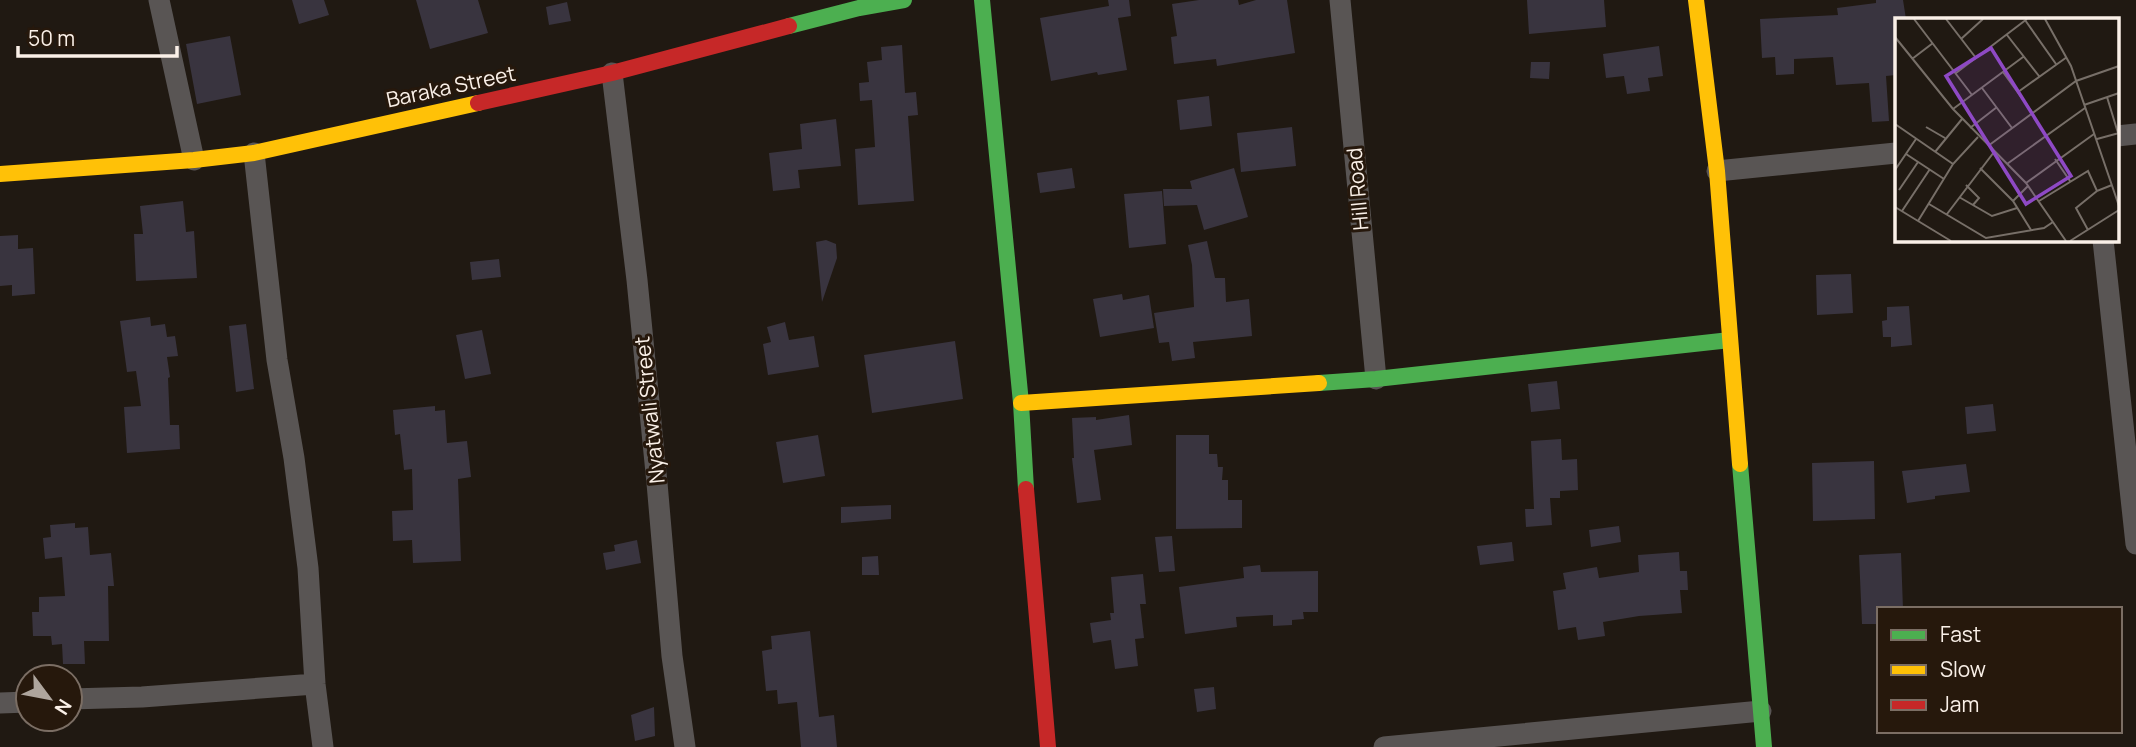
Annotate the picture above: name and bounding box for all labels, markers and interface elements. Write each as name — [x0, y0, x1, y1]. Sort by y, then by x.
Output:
scale bar — [18, 14, 177, 58]
inset map — [1895, 18, 2118, 242]
text: 50 m — [28, 24, 75, 52]
street label: Baraka Street — [384, 59, 518, 113]
street label: Hill Road — [1339, 146, 1375, 232]
street label: Nyatwali Street — [627, 335, 671, 485]
legend — [1877, 607, 2122, 733]
text: Fast — [1940, 620, 1981, 648]
text: Slow — [1940, 655, 1986, 683]
north arrow — [14, 663, 84, 733]
text: Jam — [1940, 690, 1979, 718]
text: N — [49, 694, 78, 720]

